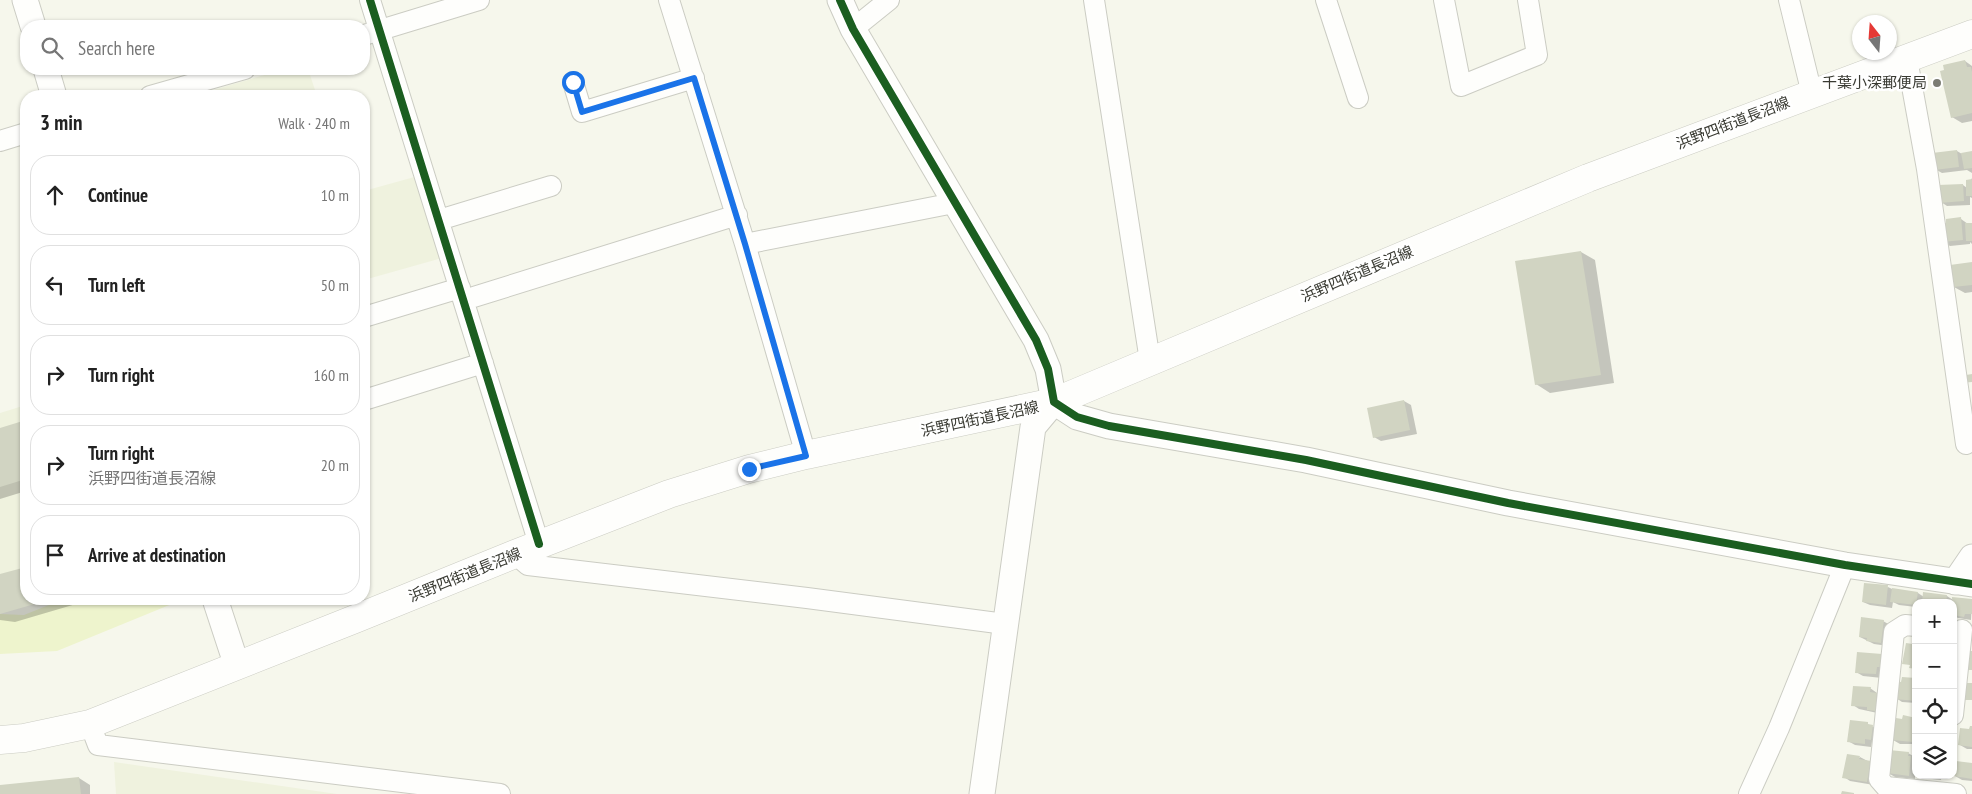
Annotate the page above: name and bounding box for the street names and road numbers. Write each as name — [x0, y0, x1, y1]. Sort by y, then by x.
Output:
street label: 浜野四街道長沼線 — [1673, 92, 1792, 153]
street label: 浜野四街道長沼線 — [1298, 241, 1416, 306]
street label: 浜野四街道長沼線 — [919, 397, 1041, 440]
street label: 浜野四街道長沼線 — [406, 543, 524, 606]

